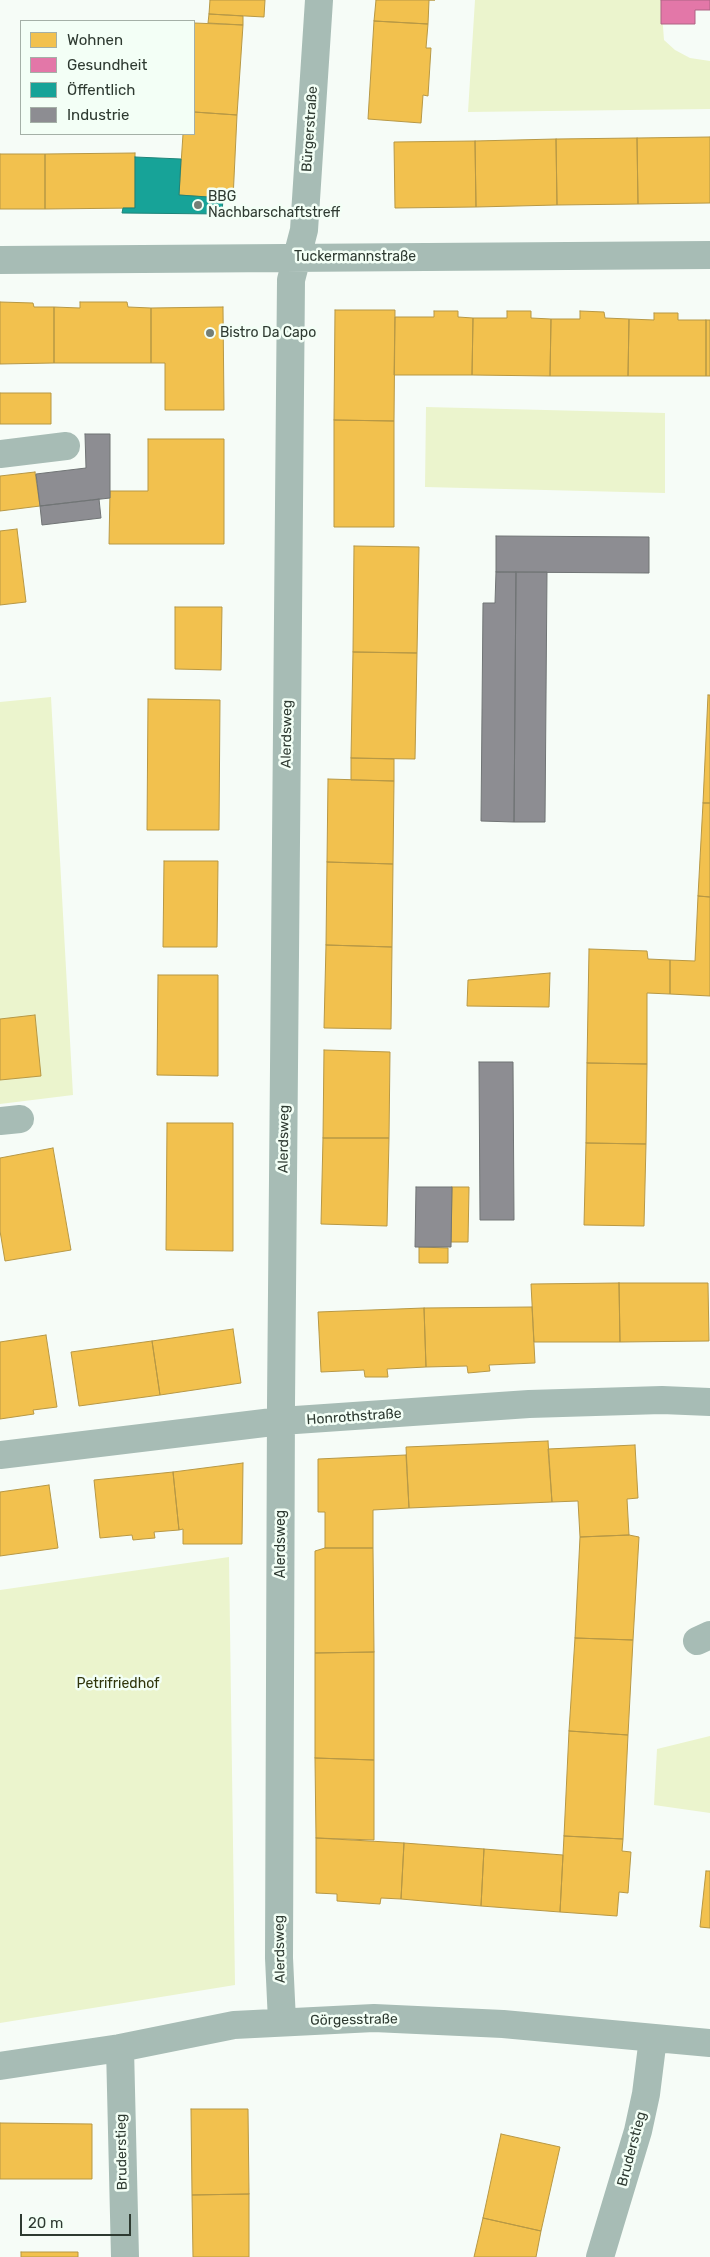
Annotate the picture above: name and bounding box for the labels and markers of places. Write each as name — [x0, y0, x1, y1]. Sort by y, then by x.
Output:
place label: BBG Nachbarschaftstreff — [208, 189, 340, 222]
marker: BBG Nachbarschaftstreff — [192, 199, 204, 211]
place label: Bistro Da Capo — [220, 325, 316, 341]
marker: Bistro Da Capo — [204, 327, 216, 339]

